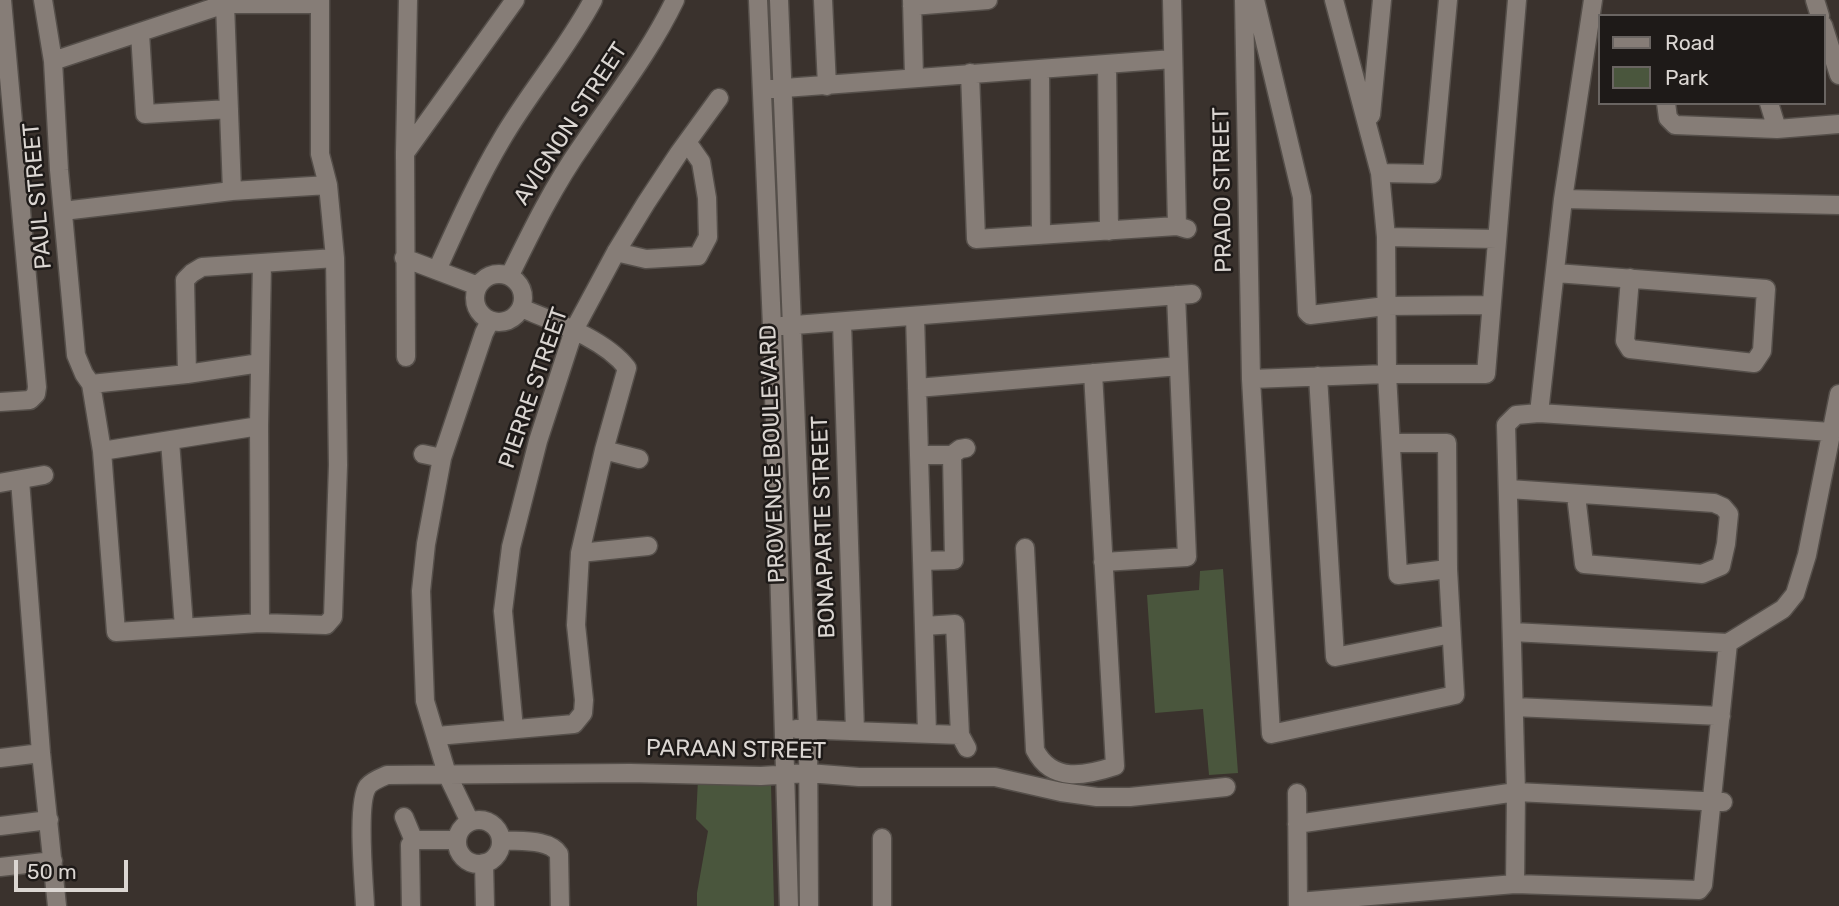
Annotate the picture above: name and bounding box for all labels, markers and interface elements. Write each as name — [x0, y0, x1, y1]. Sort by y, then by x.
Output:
legend — [1598, 14, 1825, 105]
text: Road — [1665, 30, 1715, 55]
street label: AVIGNON STREET — [508, 38, 634, 210]
text: Park — [1665, 65, 1709, 90]
street label: PRADO STREET — [1208, 107, 1238, 273]
street label: PAUL STREET — [18, 121, 58, 271]
street label: PIERRE STREET — [494, 304, 574, 472]
street label: PROVENCE BOULEVARD — [755, 324, 791, 584]
street label: BONAPARTE STREET — [806, 415, 842, 639]
street label: PARAAN STREET — [646, 735, 826, 765]
scale bar — [18, 846, 131, 890]
text: 50 m — [27, 859, 77, 884]

